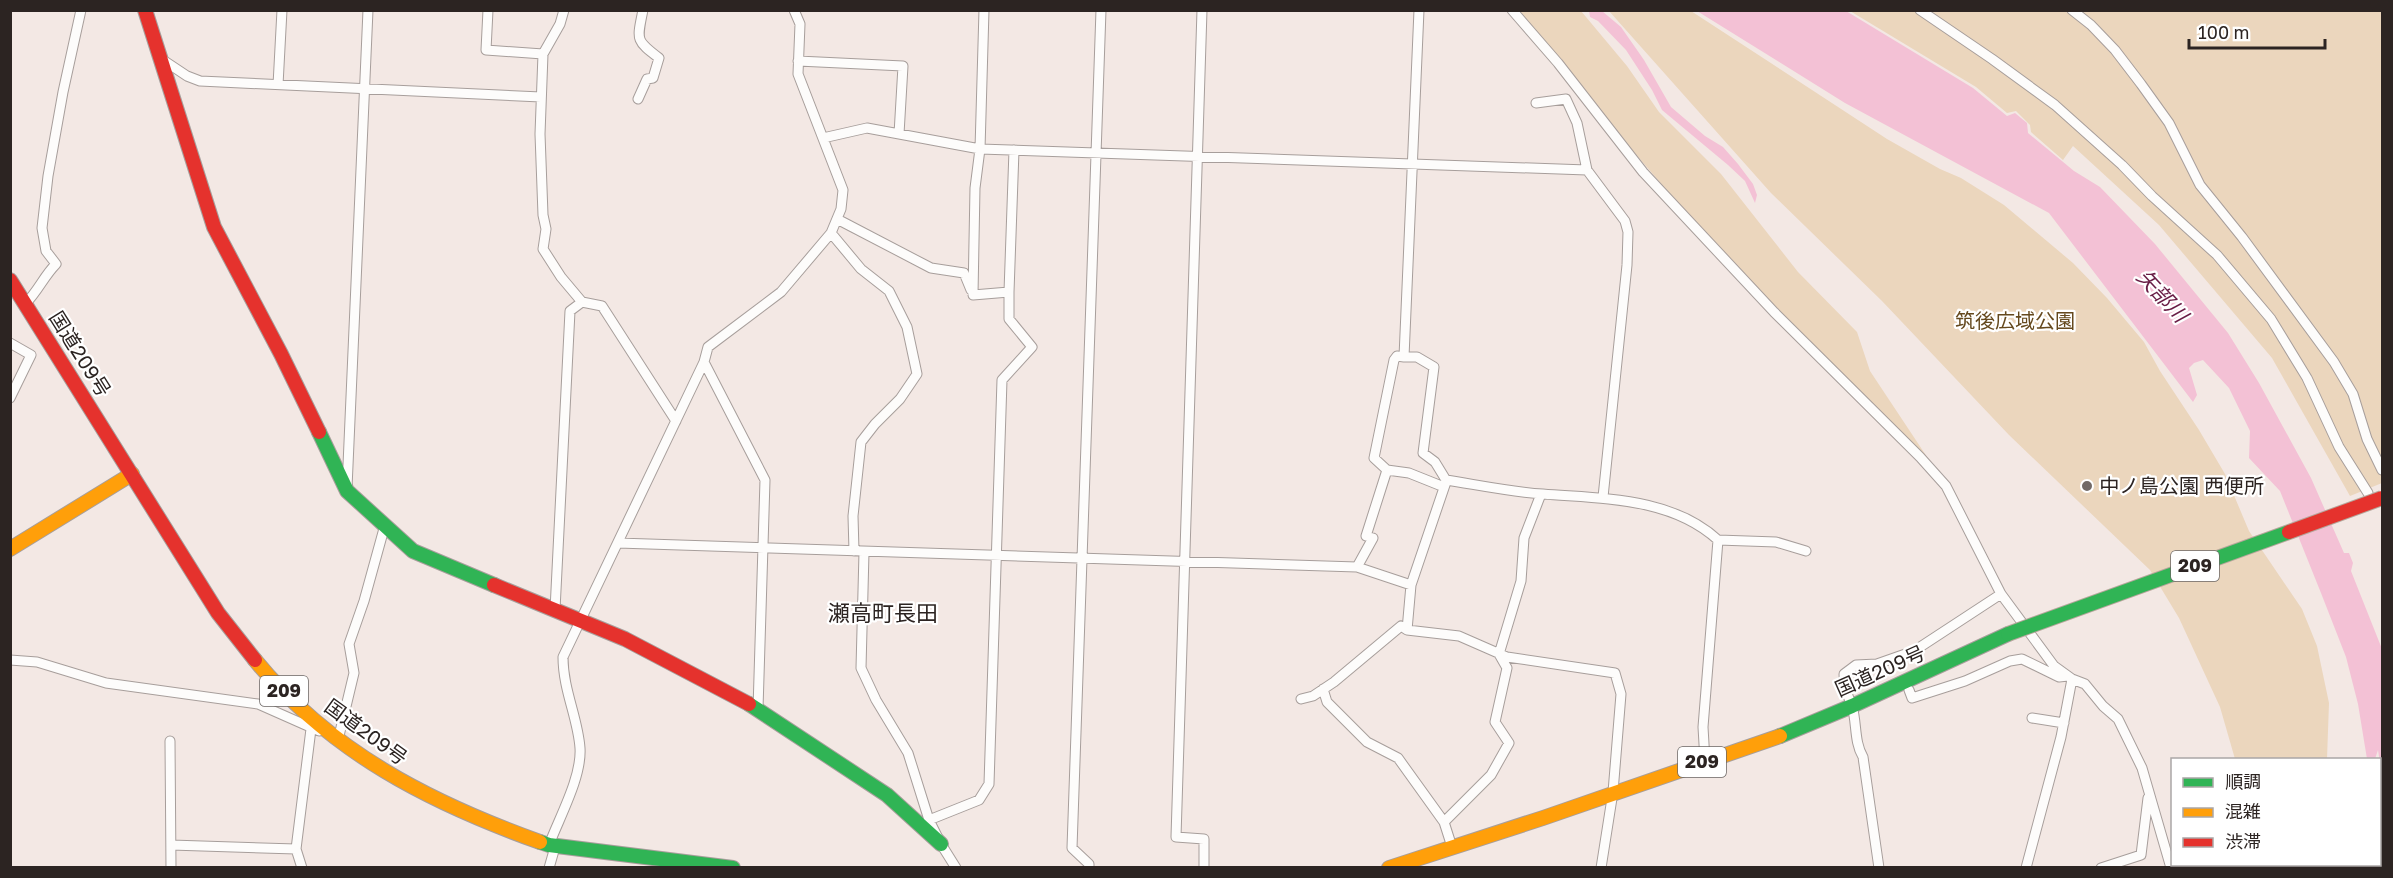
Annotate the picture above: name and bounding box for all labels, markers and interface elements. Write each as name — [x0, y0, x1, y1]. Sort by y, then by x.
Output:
scale bar — [2189, 12, 2326, 50]
text: 100 m — [2198, 21, 2249, 43]
water label: 矢部川 — [2132, 263, 2195, 329]
street label: 国道209号 — [45, 306, 116, 401]
park label: 筑後広域公園 — [1955, 308, 2075, 332]
place label: 中ノ島公園 西便所 — [2099, 473, 2264, 497]
marker: 中ノ島公園 西便所 — [2080, 479, 2094, 493]
road number: 209 — [2171, 551, 2219, 581]
district label: 瀬高町長田 — [828, 599, 938, 626]
street label: 国道209号 — [1831, 640, 1928, 701]
road number: 209 — [260, 676, 308, 706]
street label: 国道209号 — [321, 693, 413, 769]
road number: 209 — [1678, 747, 1726, 777]
legend — [2171, 758, 2381, 866]
text: 順調 — [2225, 770, 2261, 792]
text: 混雑 — [2225, 800, 2261, 822]
text: 渋滞 — [2225, 830, 2261, 852]

